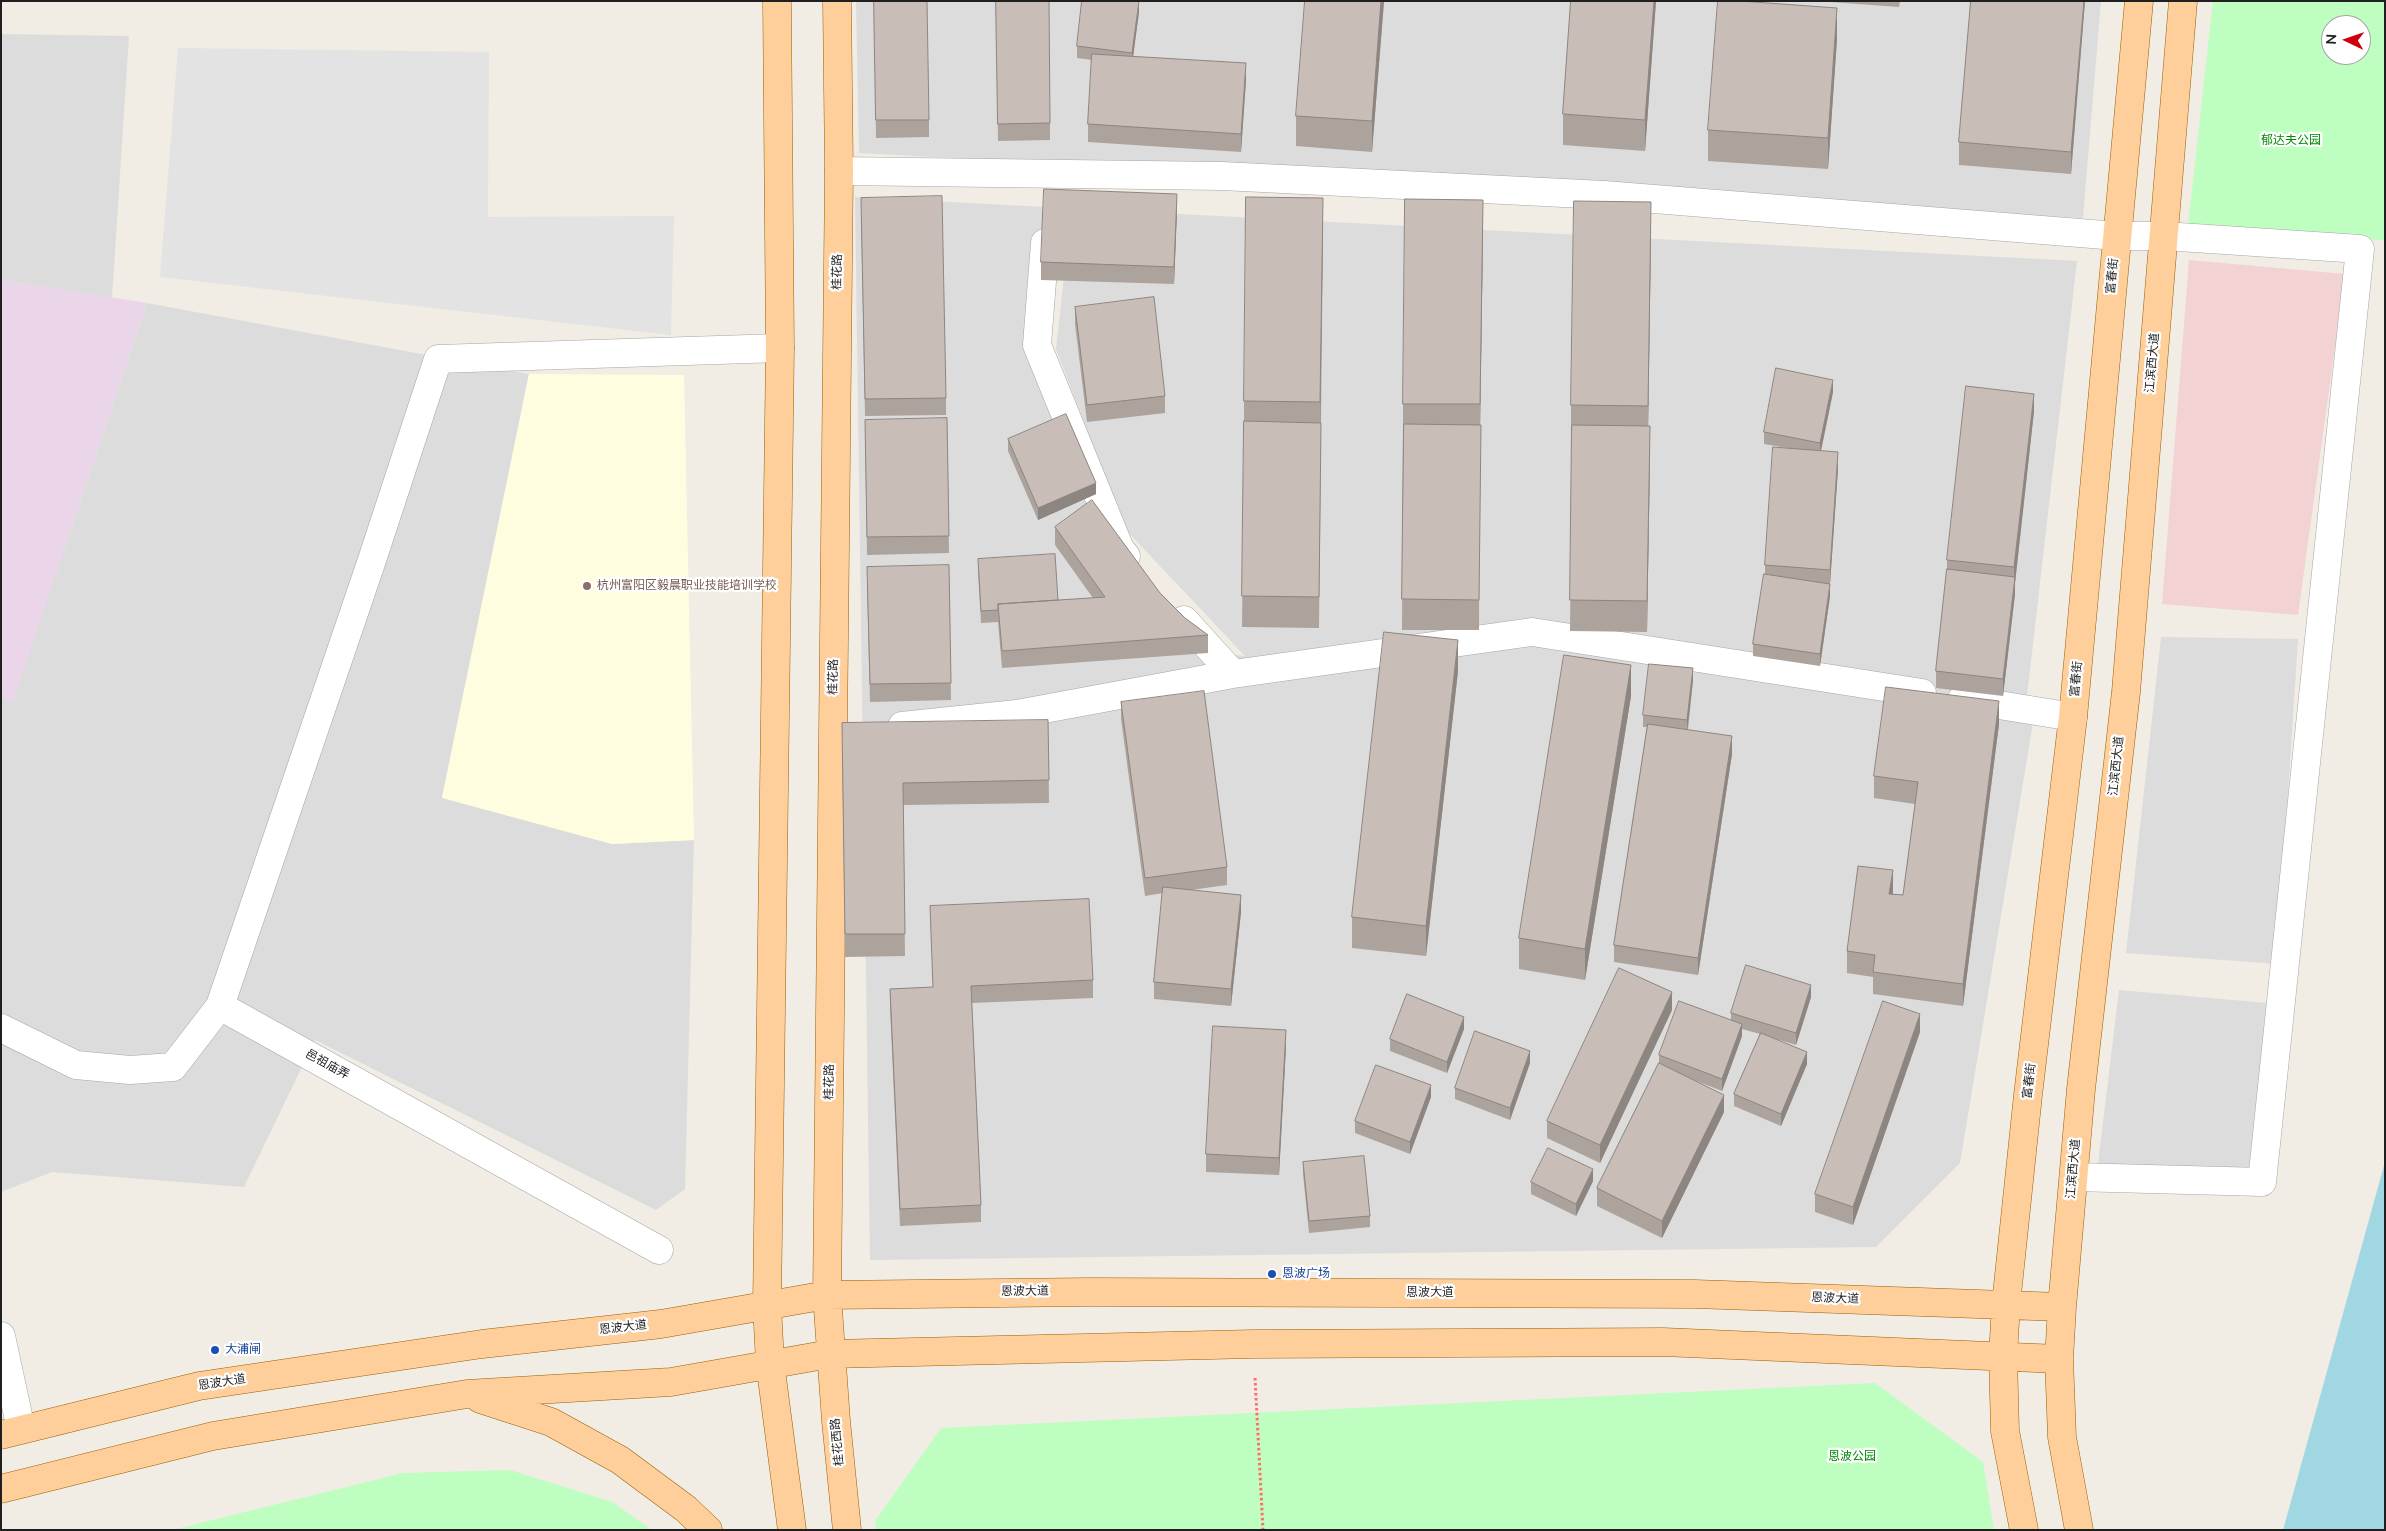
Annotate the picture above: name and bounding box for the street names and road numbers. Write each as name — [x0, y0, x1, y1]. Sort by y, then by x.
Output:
street label: 桂花路 — [830, 254, 846, 290]
street label: 富春街 — [2104, 257, 2122, 295]
street label: 江滨西大道 — [2143, 332, 2163, 394]
street label: 桂花路 — [826, 659, 842, 695]
street label: 富春街 — [2068, 660, 2086, 698]
street label: 江滨西大道 — [2107, 735, 2127, 797]
street label: 邑祖庙弄 — [303, 1047, 351, 1083]
street label: 富春街 — [2021, 1062, 2039, 1100]
street label: 桂花路 — [822, 1064, 838, 1100]
street label: 江滨西大道 — [2064, 1138, 2084, 1200]
street label: 恩波大道 — [1001, 1284, 1049, 1300]
street label: 恩波大道 — [1406, 1286, 1454, 1300]
street label: 恩波大道 — [1811, 1291, 1859, 1307]
street label: 恩波大道 — [598, 1318, 648, 1338]
street label: 恩波大道 — [197, 1372, 247, 1394]
street label: 桂花西路 — [829, 1417, 847, 1467]

